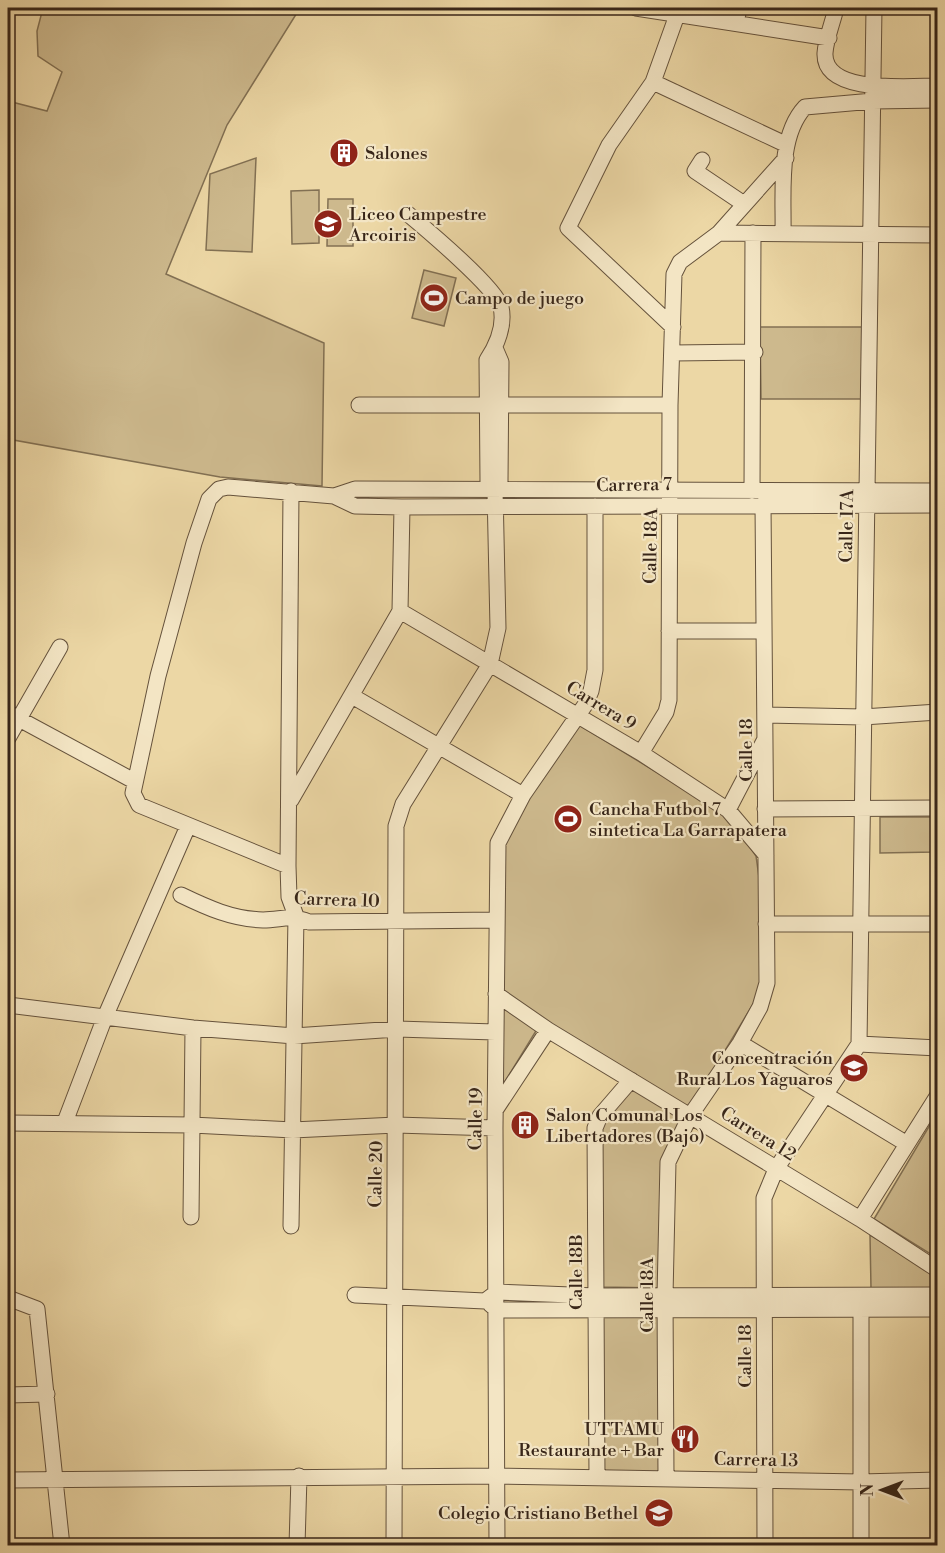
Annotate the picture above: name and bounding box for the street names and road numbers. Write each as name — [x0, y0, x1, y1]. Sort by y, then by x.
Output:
street label: Carrera 7 — [596, 473, 672, 497]
street label: Calle 17A — [835, 489, 859, 563]
street label: Calle 18A — [639, 507, 663, 584]
street label: Carrera 9 — [562, 676, 640, 736]
street label: Calle 18 — [735, 718, 758, 782]
street label: Carrera 10 — [294, 887, 380, 913]
street label: Calle 19 — [464, 1087, 488, 1151]
street label: Carrera 12 — [716, 1102, 800, 1166]
street label: Calle 20 — [364, 1140, 388, 1208]
street label: Calle 18B — [565, 1234, 588, 1310]
street label: Calle 18A — [636, 1256, 659, 1333]
street label: Calle 18 — [734, 1324, 757, 1388]
street label: Carrera 13 — [714, 1448, 799, 1472]

